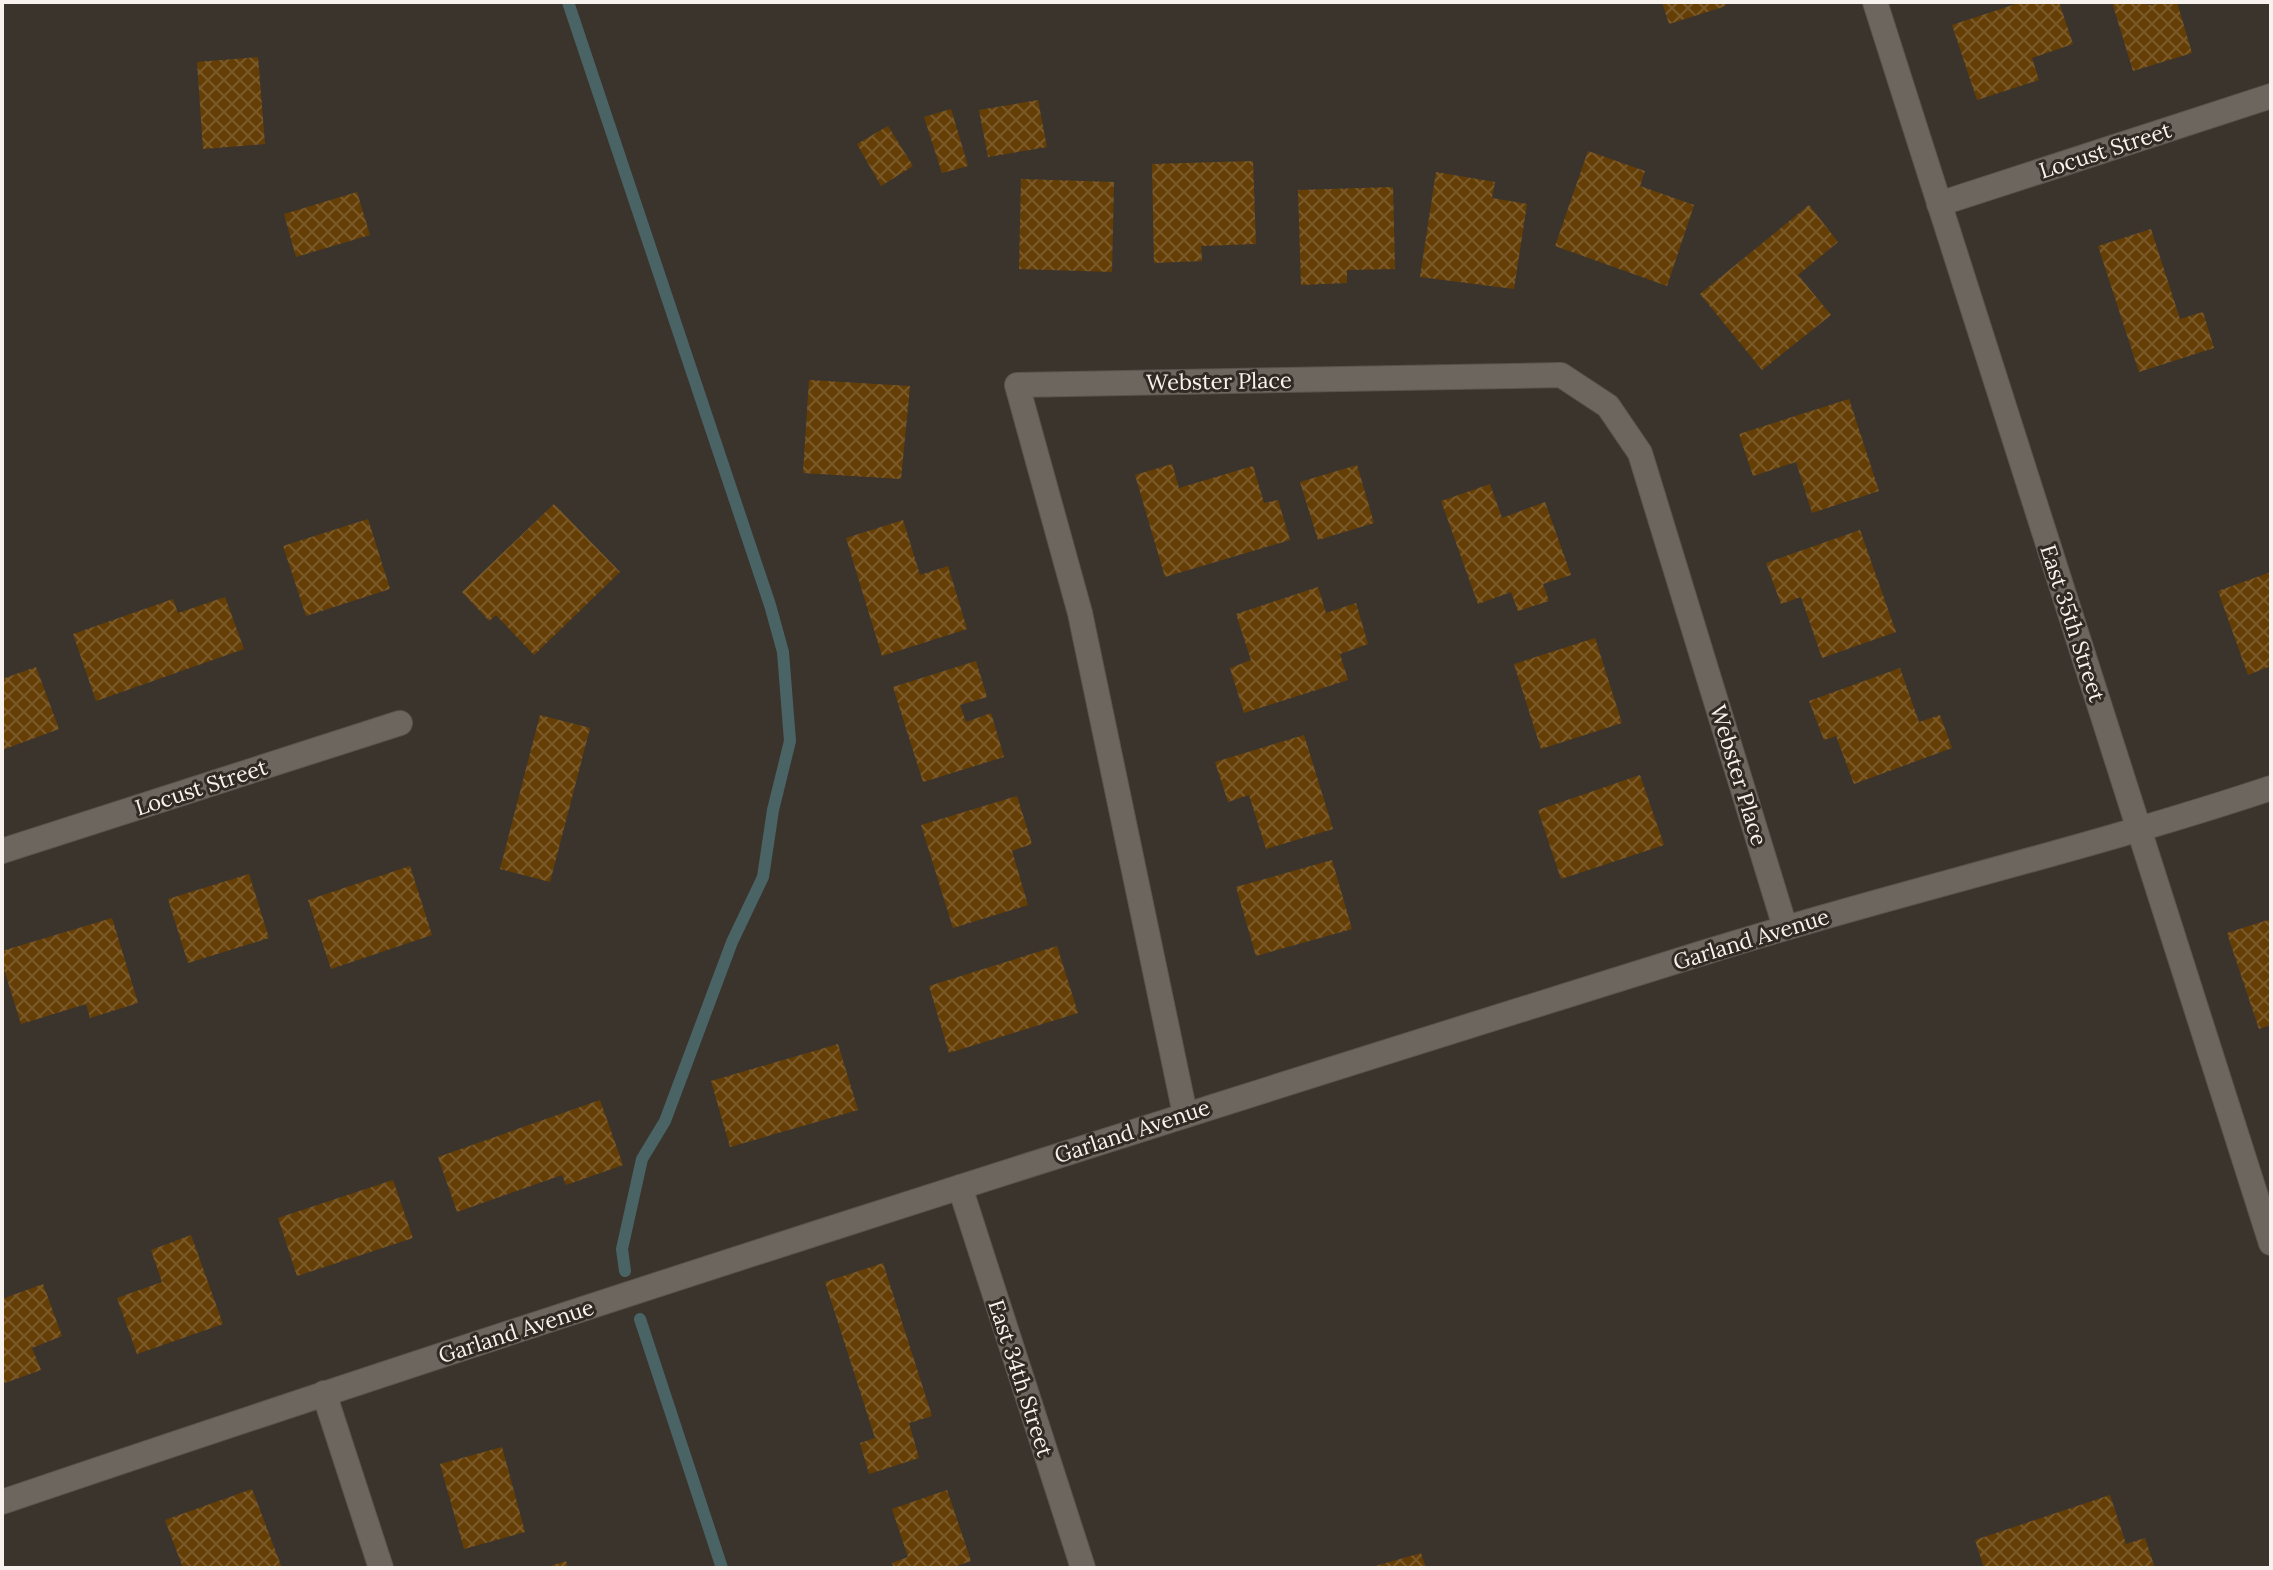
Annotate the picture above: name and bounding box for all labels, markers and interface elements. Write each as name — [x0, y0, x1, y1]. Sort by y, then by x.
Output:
street label: Locust Street — [2035, 115, 2175, 185]
street label: Webster Place — [1146, 366, 1292, 396]
street label: East 35th Street — [2034, 541, 2112, 706]
street label: Webster Place — [1704, 701, 1774, 849]
street label: Locust Street — [131, 752, 271, 822]
street label: Garland Avenue — [1670, 902, 1833, 976]
street label: Garland Avenue — [1051, 1093, 1213, 1169]
street label: Garland Avenue — [435, 1293, 597, 1369]
street label: East 34th Street — [982, 1296, 1060, 1461]

